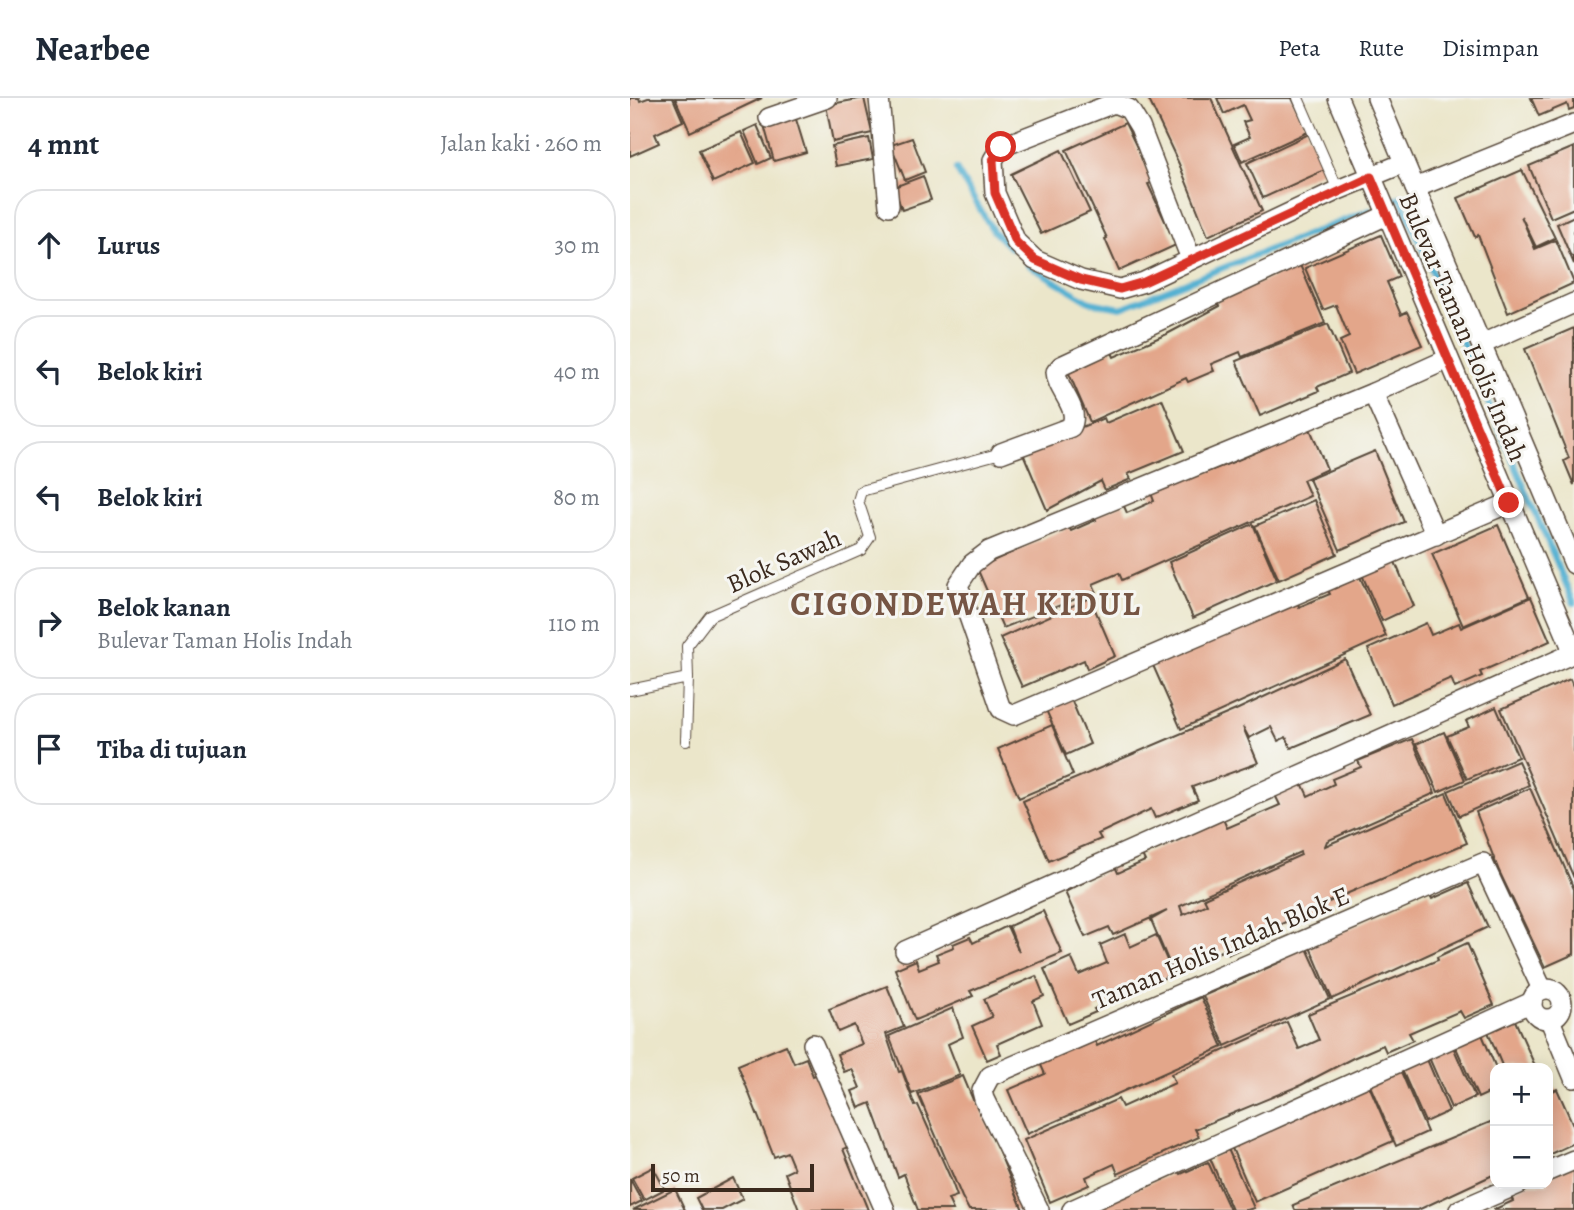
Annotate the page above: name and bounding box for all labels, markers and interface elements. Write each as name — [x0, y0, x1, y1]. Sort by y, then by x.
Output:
text: Nearbee — [35, 26, 150, 71]
text: Peta — [1278, 32, 1320, 64]
text: Rute — [1358, 32, 1404, 64]
text: Disimpan — [1442, 32, 1539, 64]
text: 4 mnt — [28, 124, 99, 164]
text: Jalan kaki · 260 m — [440, 128, 602, 159]
route start — [985, 131, 1016, 162]
street label: Bulevar Taman Holis Indah — [1390, 187, 1536, 467]
icon: ahead — [30, 226, 68, 264]
text: Lurus — [97, 228, 160, 263]
text: 30 m — [554, 230, 600, 261]
icon: left — [30, 352, 68, 390]
text: Belok kiri — [97, 354, 203, 389]
text: 40 m — [554, 356, 600, 387]
icon: left — [30, 478, 68, 516]
text: Belok kiri — [97, 480, 203, 515]
text: 80 m — [553, 482, 600, 513]
route end — [1493, 487, 1524, 518]
street label: Blok Sawah — [721, 520, 847, 602]
district label: CIGONDEWAH KIDUL — [790, 581, 1142, 626]
text: Belok kanan — [97, 590, 231, 625]
icon: right — [30, 604, 68, 642]
text: 110 m — [548, 608, 600, 639]
text: Bulevar Taman Holis Indah — [97, 625, 352, 656]
icon: arrive — [30, 730, 68, 768]
text: Tiba di tujuan — [97, 732, 247, 767]
street label: Taman Holis Indah Blok E — [1087, 878, 1355, 1018]
map controls — [1490, 1063, 1553, 1189]
button: + — [1490, 1063, 1553, 1126]
button: − — [1490, 1126, 1553, 1189]
scale bar — [651, 1161, 814, 1193]
text: 50 m — [662, 1163, 700, 1189]

